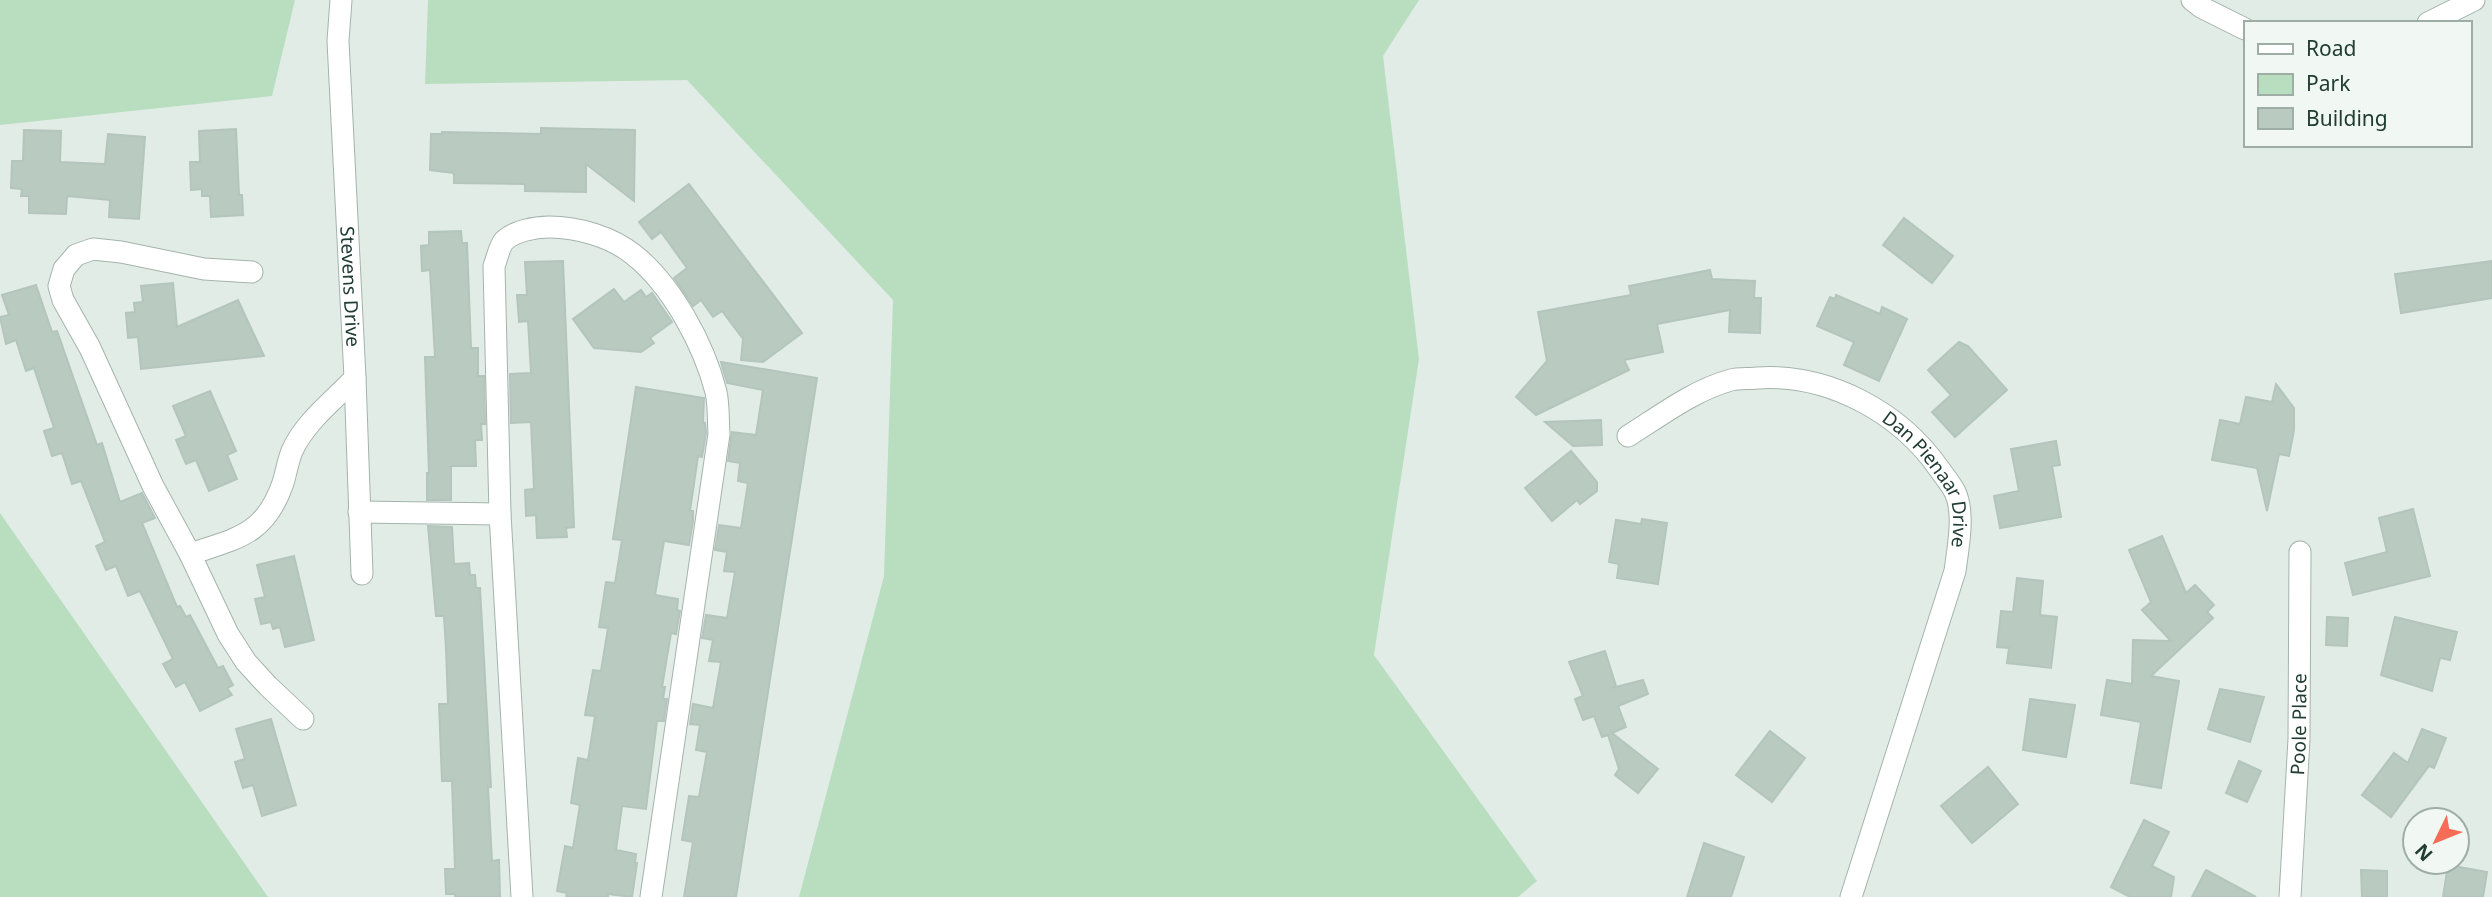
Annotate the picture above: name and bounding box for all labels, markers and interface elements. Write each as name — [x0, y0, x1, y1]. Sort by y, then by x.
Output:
legend — [2244, 21, 2471, 147]
text: Road — [2306, 34, 2356, 62]
text: Park — [2306, 69, 2351, 97]
text: Building — [2306, 104, 2388, 132]
street label: Stevens Drive — [334, 226, 366, 348]
street label: Dan Pienaar Drive — [1877, 405, 1973, 549]
street label: Poole Place — [2284, 673, 2312, 776]
north arrow — [2401, 806, 2471, 876]
text: N — [2409, 838, 2438, 867]

